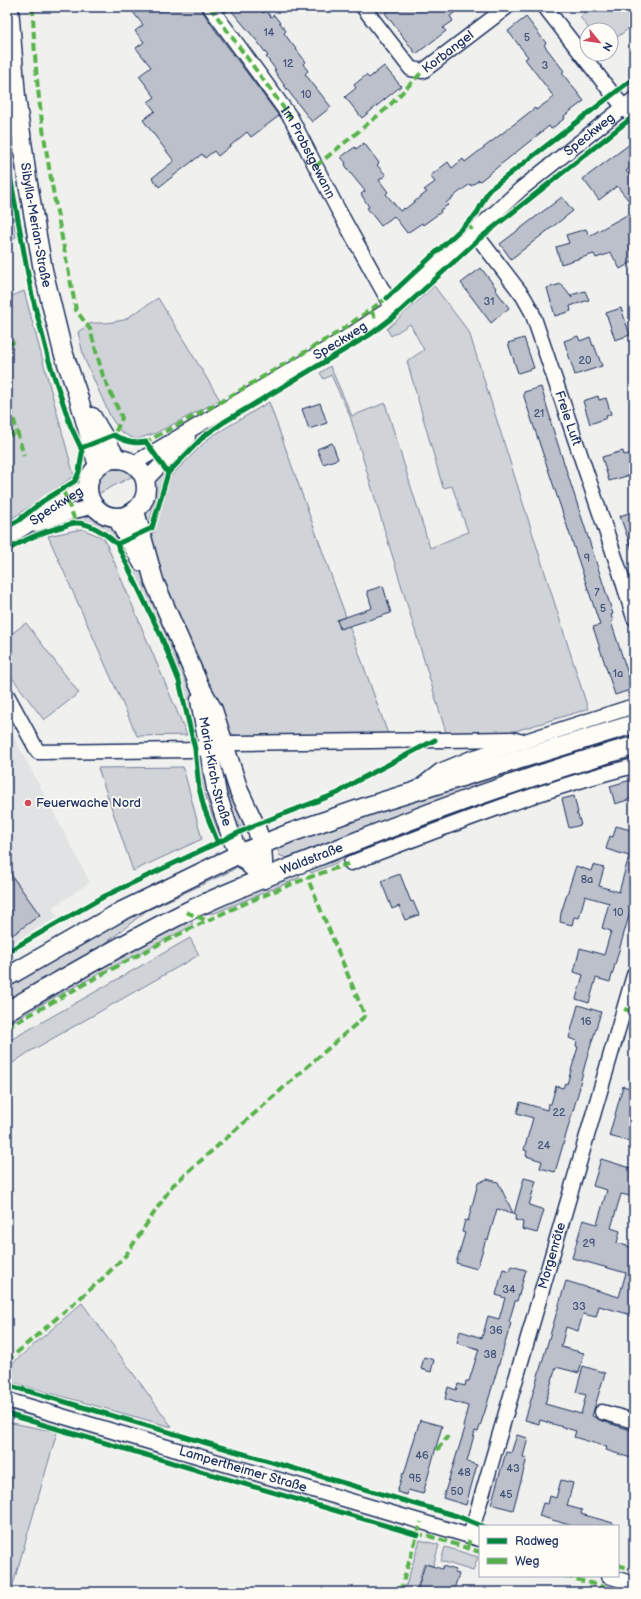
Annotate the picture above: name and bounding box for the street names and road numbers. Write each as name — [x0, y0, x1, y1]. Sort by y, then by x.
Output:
street label: Korbangel — [419, 27, 477, 77]
street label: Im Probstgewann — [277, 103, 339, 201]
street label: Speckweg — [561, 110, 618, 160]
street label: Sibylla-Merian-Straße — [17, 162, 55, 290]
street label: Speckweg — [310, 318, 370, 363]
street label: Freie Luft — [551, 389, 585, 448]
street label: Speckweg — [27, 483, 86, 529]
street label: Maria-Kirch-Straße — [195, 715, 235, 829]
street label: Waldstraße — [278, 839, 346, 878]
street label: Morgenröte — [535, 1220, 569, 1291]
street label: Lampertheimer Straße — [177, 1443, 309, 1496]

